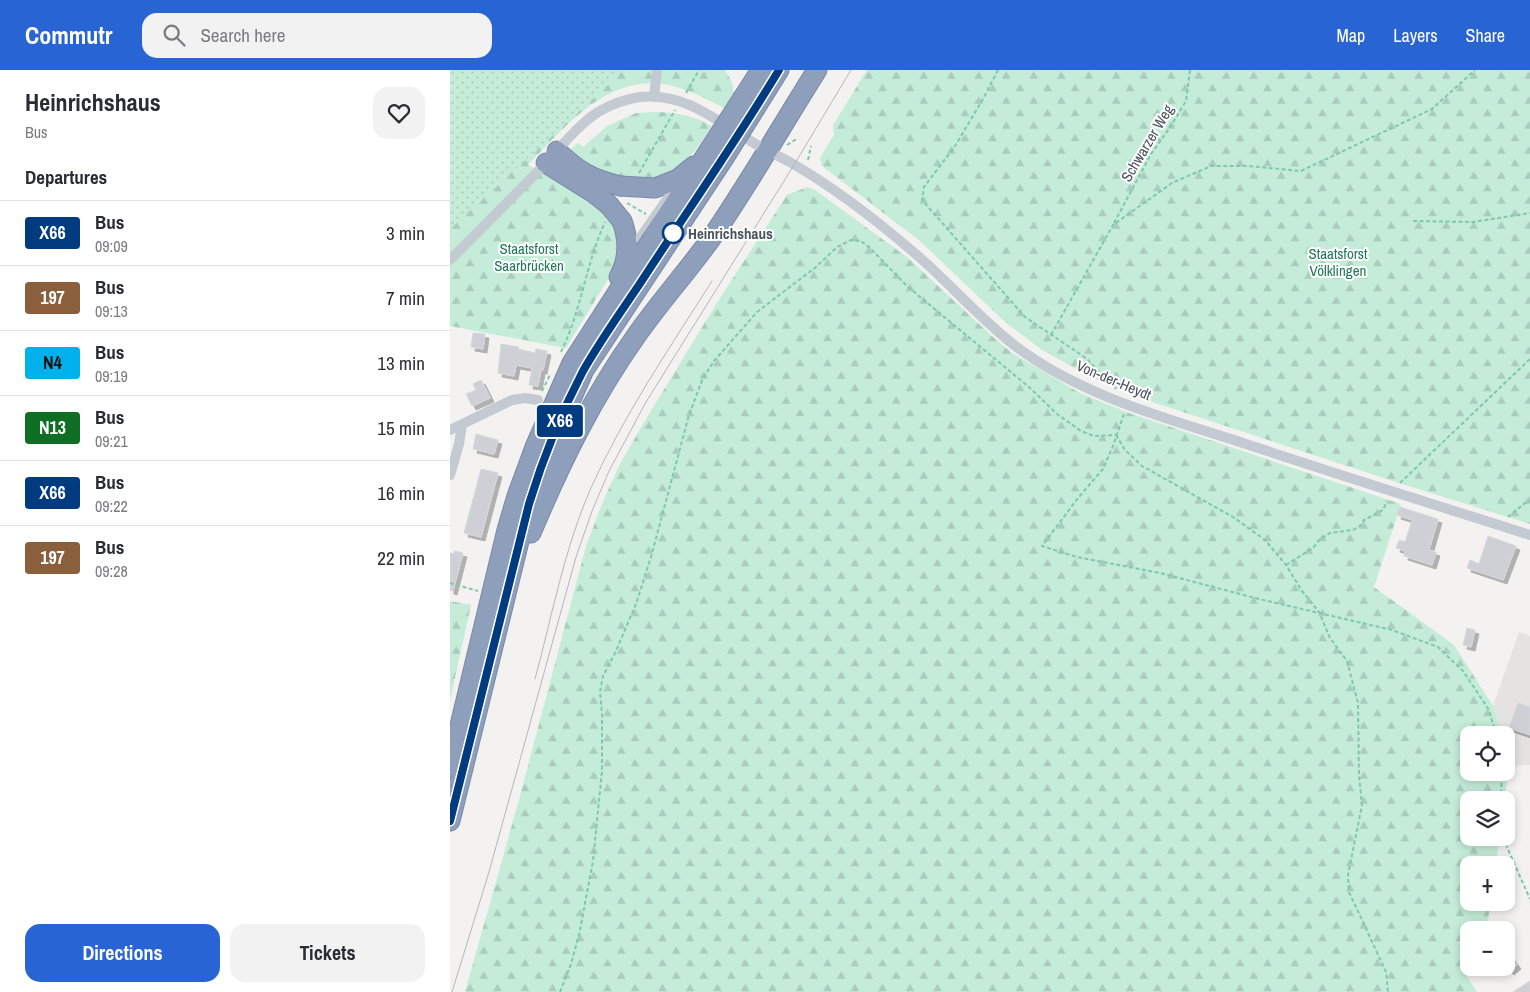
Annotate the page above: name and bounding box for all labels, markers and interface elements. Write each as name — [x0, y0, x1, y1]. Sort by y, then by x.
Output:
search box — [142, 13, 492, 58]
text: Commutr — [25, 19, 112, 51]
icon: search — [160, 21, 188, 49]
text: Search here — [200, 22, 285, 48]
text: Map — [1337, 23, 1365, 48]
text: Layers — [1393, 23, 1438, 48]
text: Share — [1466, 23, 1505, 48]
text: Heinrichshaus — [25, 86, 161, 118]
button: heart — [373, 87, 425, 139]
street label: Schwarzer Weg — [1116, 100, 1178, 186]
text: Bus — [25, 121, 48, 143]
text: Departures — [25, 164, 107, 190]
text: Bus — [95, 209, 124, 235]
text: X66 — [39, 220, 66, 245]
text: 3 min — [386, 220, 425, 246]
marker: Heinrichshaus — [662, 222, 684, 244]
place label: Heinrichshaus — [688, 223, 773, 244]
text: 09:09 — [95, 235, 128, 257]
park label: Staatsforst Saarbrücken — [494, 238, 564, 276]
park label: Staatsforst Völklingen — [1309, 243, 1368, 281]
text: Bus — [95, 274, 124, 300]
text: 197 — [40, 285, 65, 310]
text: 7 min — [386, 285, 425, 311]
text: 09:13 — [95, 300, 128, 322]
text: Bus — [95, 339, 124, 365]
text: N4 — [43, 350, 62, 375]
text: 13 min — [377, 350, 425, 376]
street label: Von-der-Heydt — [1073, 355, 1155, 405]
text: 09:19 — [95, 365, 128, 387]
text: Bus — [95, 404, 124, 430]
line badge: X66 — [531, 405, 589, 437]
text: X66 — [547, 408, 573, 433]
text: N13 — [39, 415, 66, 440]
text: 15 min — [377, 415, 425, 441]
text: 09:21 — [95, 430, 128, 452]
text: Bus — [95, 469, 124, 495]
text: X66 — [39, 480, 66, 505]
text: 16 min — [377, 480, 425, 506]
text: 09:22 — [95, 495, 128, 517]
text: Bus — [95, 534, 124, 560]
text: 197 — [40, 545, 65, 570]
text: 22 min — [377, 545, 425, 571]
text: 09:28 — [95, 560, 128, 582]
map controls — [1460, 726, 1515, 976]
button: locate — [1460, 726, 1515, 781]
button: layers — [1460, 791, 1515, 846]
button: + — [1460, 856, 1515, 911]
button: − — [1460, 921, 1515, 976]
button: Directions — [25, 924, 220, 982]
button: Tickets — [230, 924, 425, 982]

